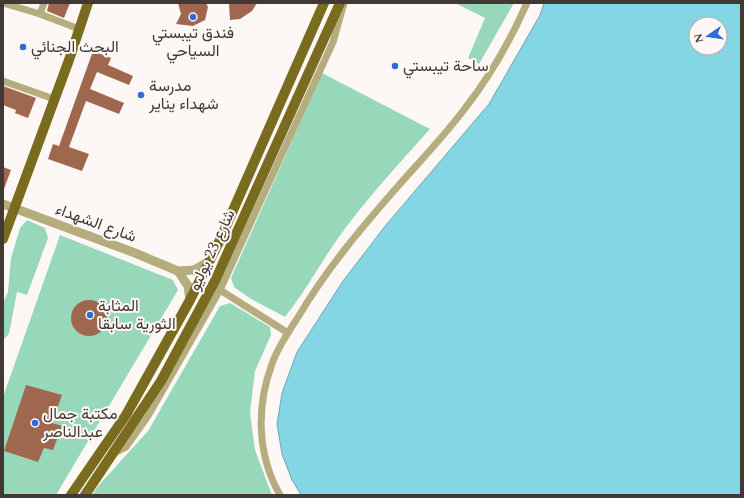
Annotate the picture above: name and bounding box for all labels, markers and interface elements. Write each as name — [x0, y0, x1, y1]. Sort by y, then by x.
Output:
marker: فندق تيبستي السياحي — [188, 12, 198, 22]
north arrow — [688, 16, 728, 56]
place label: فندق تيبستي السياحي — [152, 21, 234, 64]
text: N — [689, 32, 708, 44]
place label: البحث الجنائي — [31, 35, 119, 60]
marker: البحث الجنائي — [18, 42, 28, 52]
place label: ساحة تيبستي — [403, 54, 489, 79]
marker: ساحة تيبستي — [390, 61, 400, 71]
place label: مدرسة شهداء يناير — [148, 74, 219, 116]
marker: مدرسة شهداء يناير — [136, 90, 146, 100]
street label: شارع الشهداء — [52, 197, 140, 249]
street label: شارع 23 يوليو — [183, 205, 241, 295]
place label: المثابة الثورية سابقا — [98, 294, 176, 336]
marker: المثابة الثورية سابقا — [85, 310, 95, 320]
place label: مكتبة جمال عبدالناصر — [42, 402, 118, 444]
marker: مكتبة جمال عبدالناصر — [30, 418, 40, 428]

